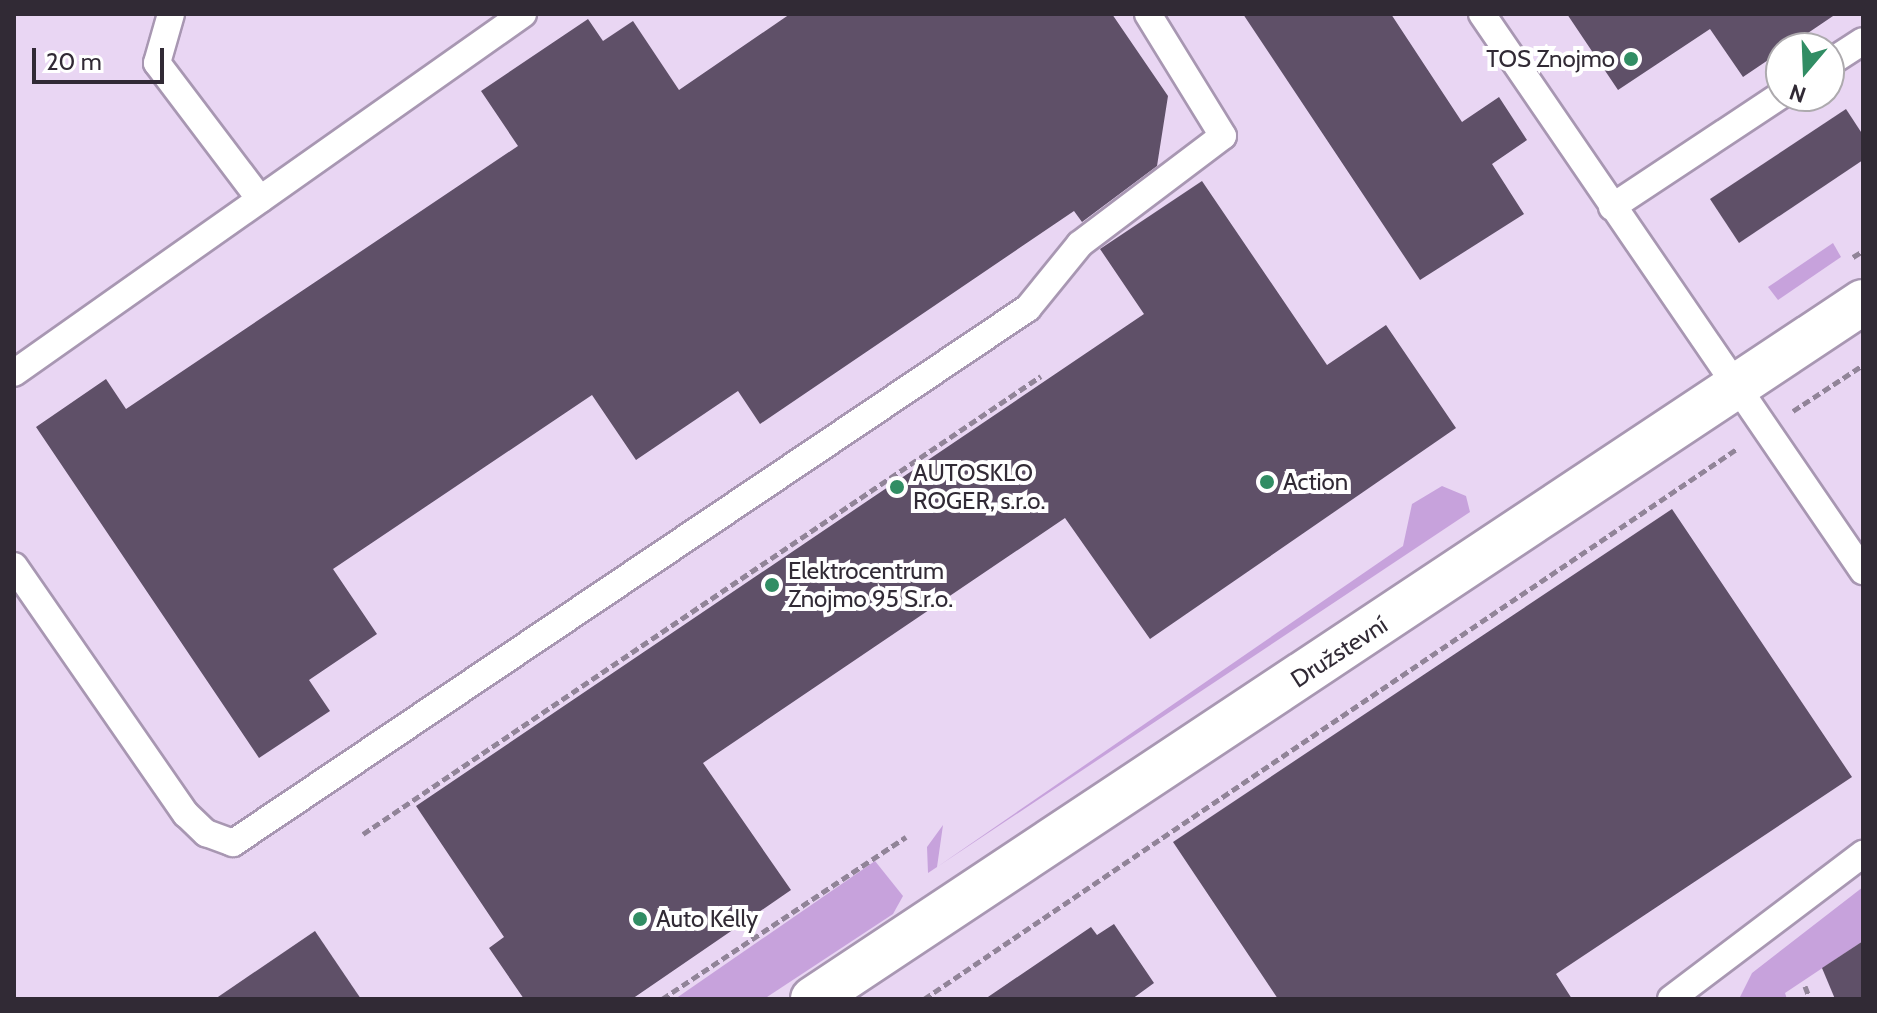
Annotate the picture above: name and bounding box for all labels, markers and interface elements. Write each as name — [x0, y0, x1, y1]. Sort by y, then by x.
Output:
scale bar — [36, 32, 168, 82]
north arrow — [1765, 32, 1845, 112]
place label: TOS Znojmo — [1486, 45, 1615, 73]
text: 20 m — [46, 47, 102, 76]
marker: TOS Znojmo — [1622, 50, 1640, 68]
text: N — [1786, 78, 1809, 109]
place label: AUTOSKLO ROGER, s.r.o. — [913, 459, 1045, 515]
place label: Action — [1283, 468, 1348, 496]
marker: Action — [1258, 473, 1276, 491]
marker: AUTOSKLO ROGER, s.r.o. — [888, 478, 906, 496]
place label: Elektrocentrum Znojmo 95 S.r.o. — [788, 557, 953, 613]
marker: Elektrocentrum Znojmo 95 S.r.o. — [763, 576, 781, 594]
street label: Družstevní — [1285, 610, 1393, 694]
place label: Auto Kelly — [656, 905, 758, 933]
marker: Auto Kelly — [631, 910, 649, 928]

